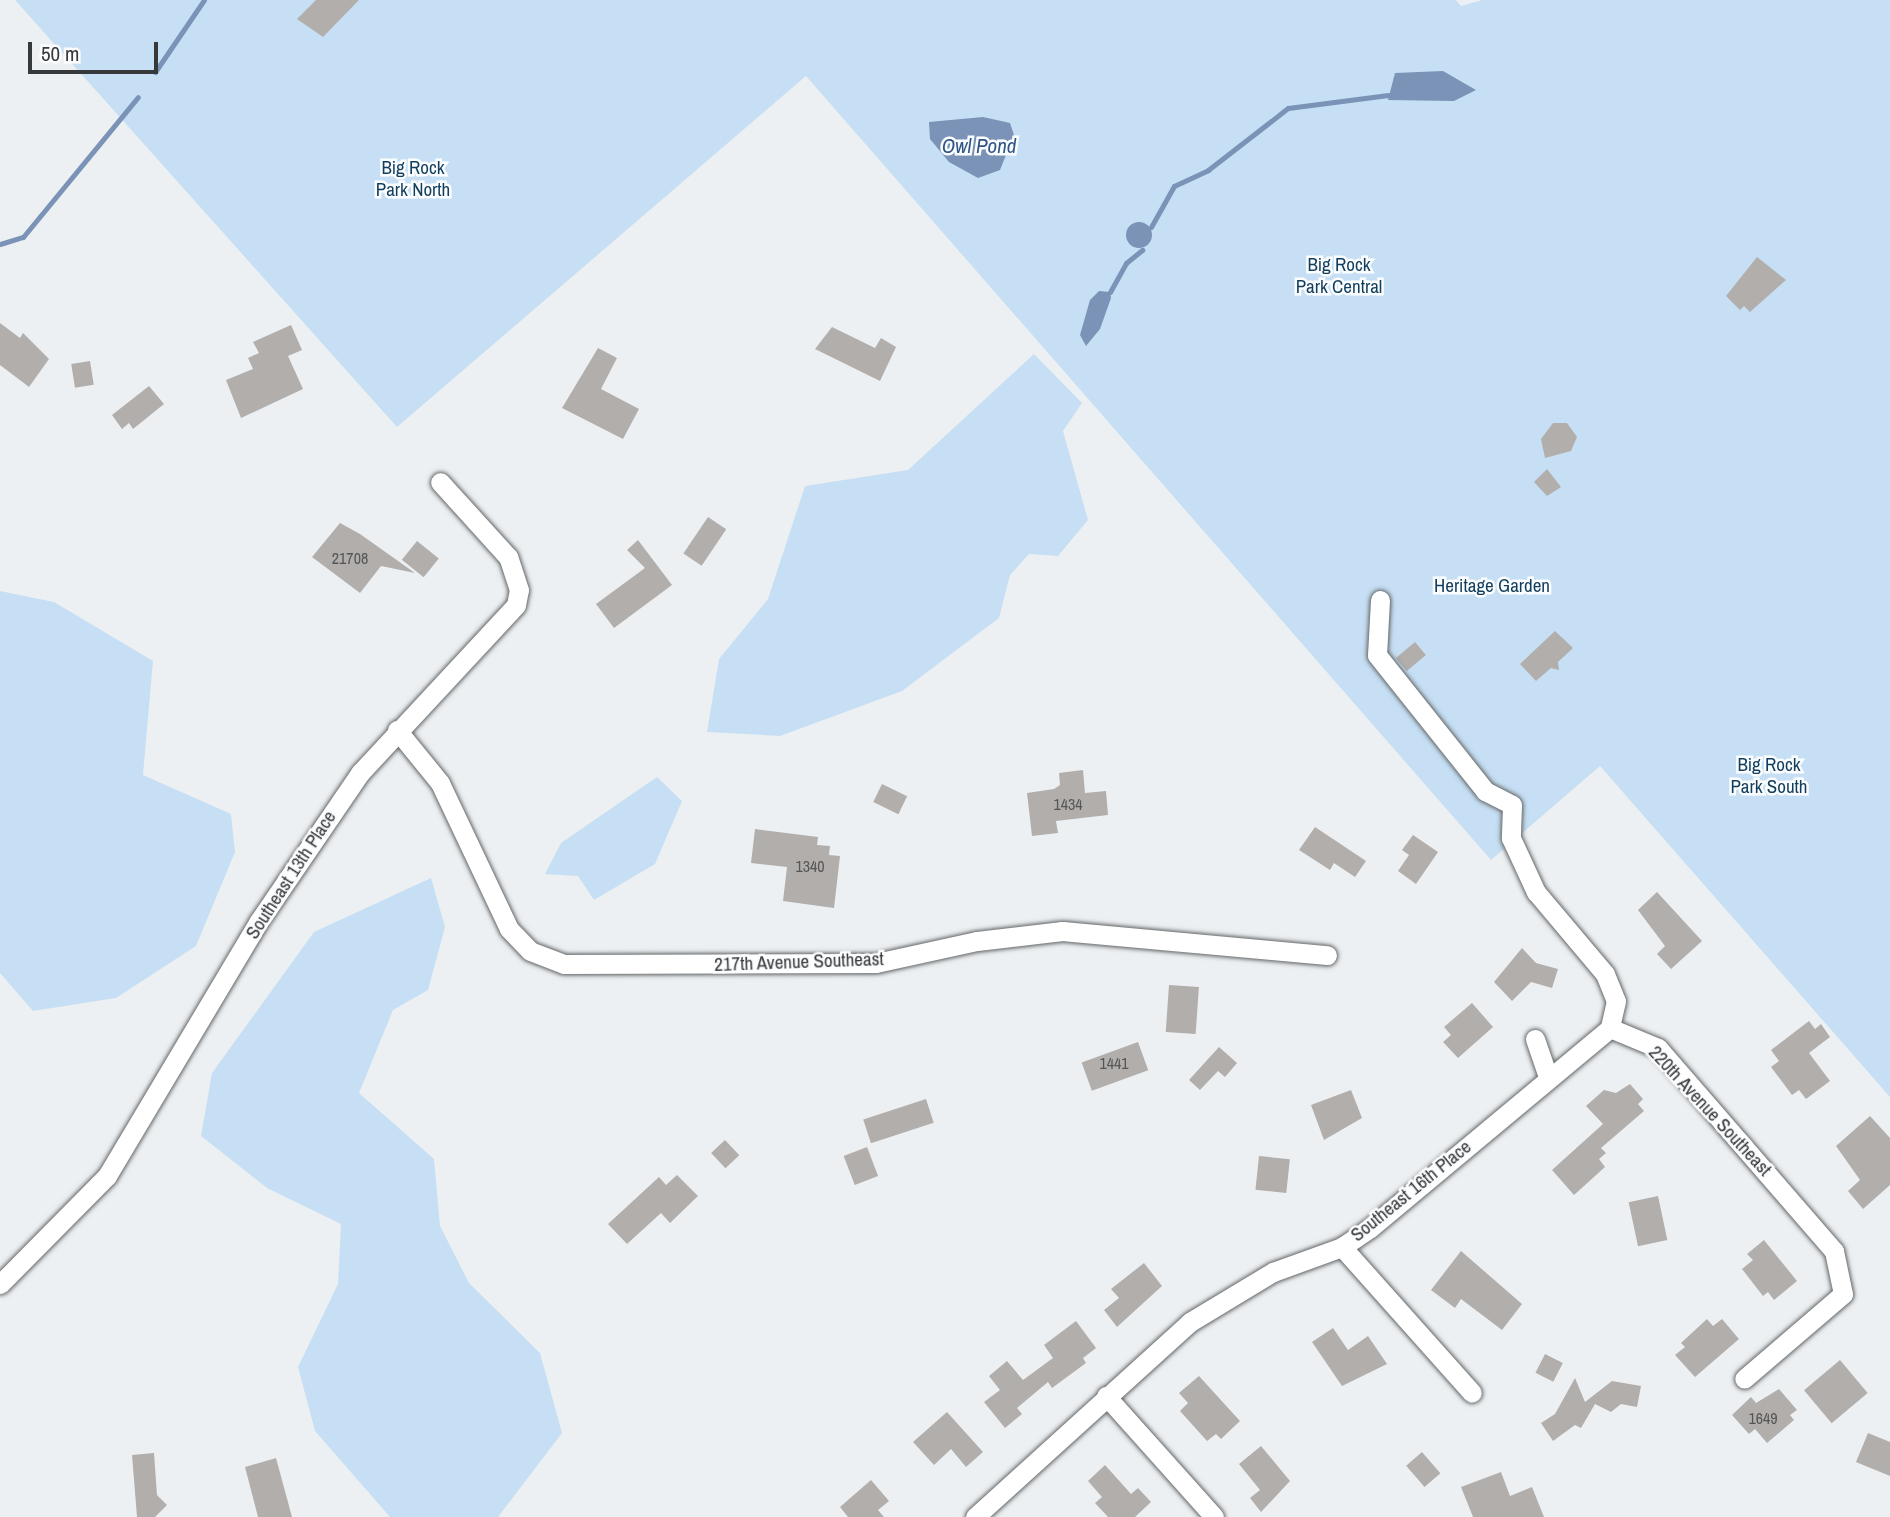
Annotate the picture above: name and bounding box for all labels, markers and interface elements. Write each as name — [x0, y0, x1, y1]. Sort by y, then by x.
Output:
scale bar — [32, 28, 161, 72]
text: 50 m — [41, 39, 79, 68]
water label: Owl Pond — [942, 133, 1016, 159]
park label: Big Rock Park North — [376, 157, 450, 201]
park label: Big Rock Park Central — [1296, 254, 1382, 298]
house number: 21708 — [332, 548, 368, 568]
park label: Heritage Garden — [1434, 575, 1550, 597]
park label: Big Rock Park South — [1730, 754, 1808, 798]
house number: 1434 — [1053, 794, 1083, 814]
street label: Southeast 13th Place — [241, 807, 341, 943]
house number: 1340 — [795, 856, 825, 876]
street label: 217th Avenue Southeast — [713, 948, 885, 976]
street label: 220th Avenue Southeast — [1644, 1041, 1776, 1181]
house number: 1441 — [1099, 1053, 1129, 1073]
street label: Southeast 16th Place — [1346, 1136, 1476, 1246]
house number: 1649 — [1748, 1408, 1778, 1428]

